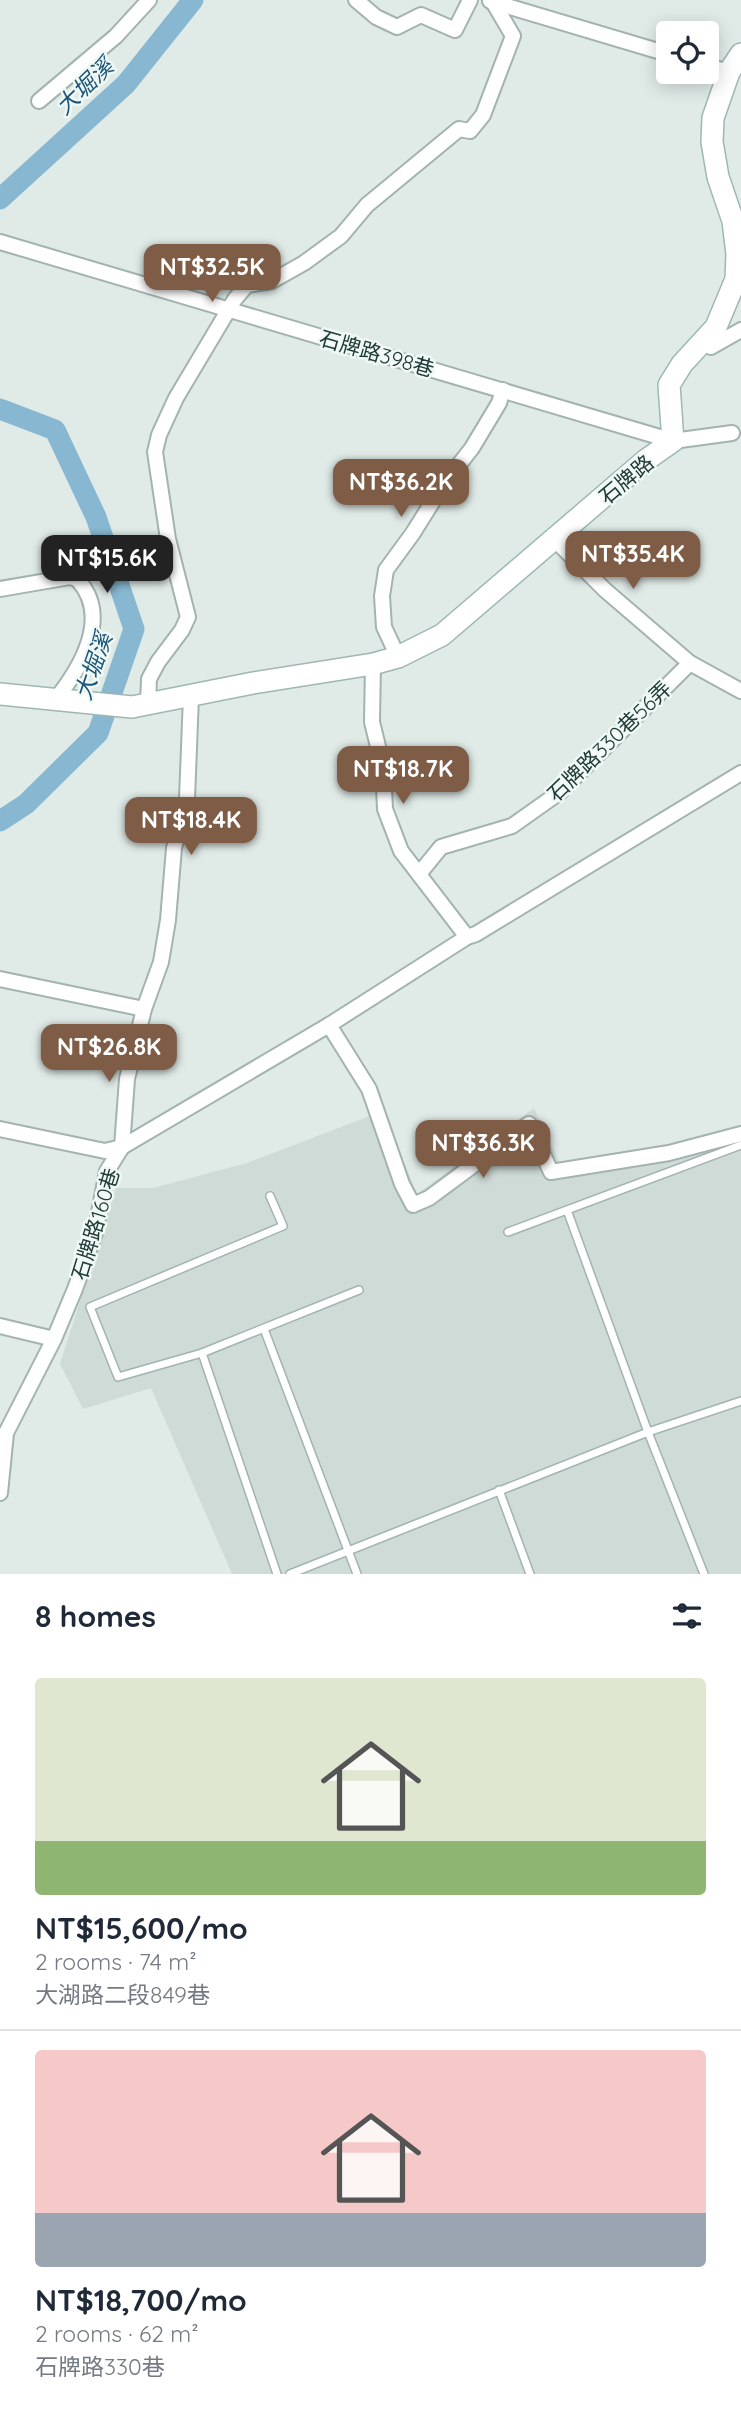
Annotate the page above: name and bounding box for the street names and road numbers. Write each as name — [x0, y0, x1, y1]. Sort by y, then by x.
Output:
street label: 石牌路398巷 — [317, 324, 437, 382]
street label: 石牌路 — [594, 449, 658, 509]
street label: 石牌路330巷56弄 — [542, 675, 676, 807]
street label: 石牌路160巷 — [66, 1165, 124, 1283]

